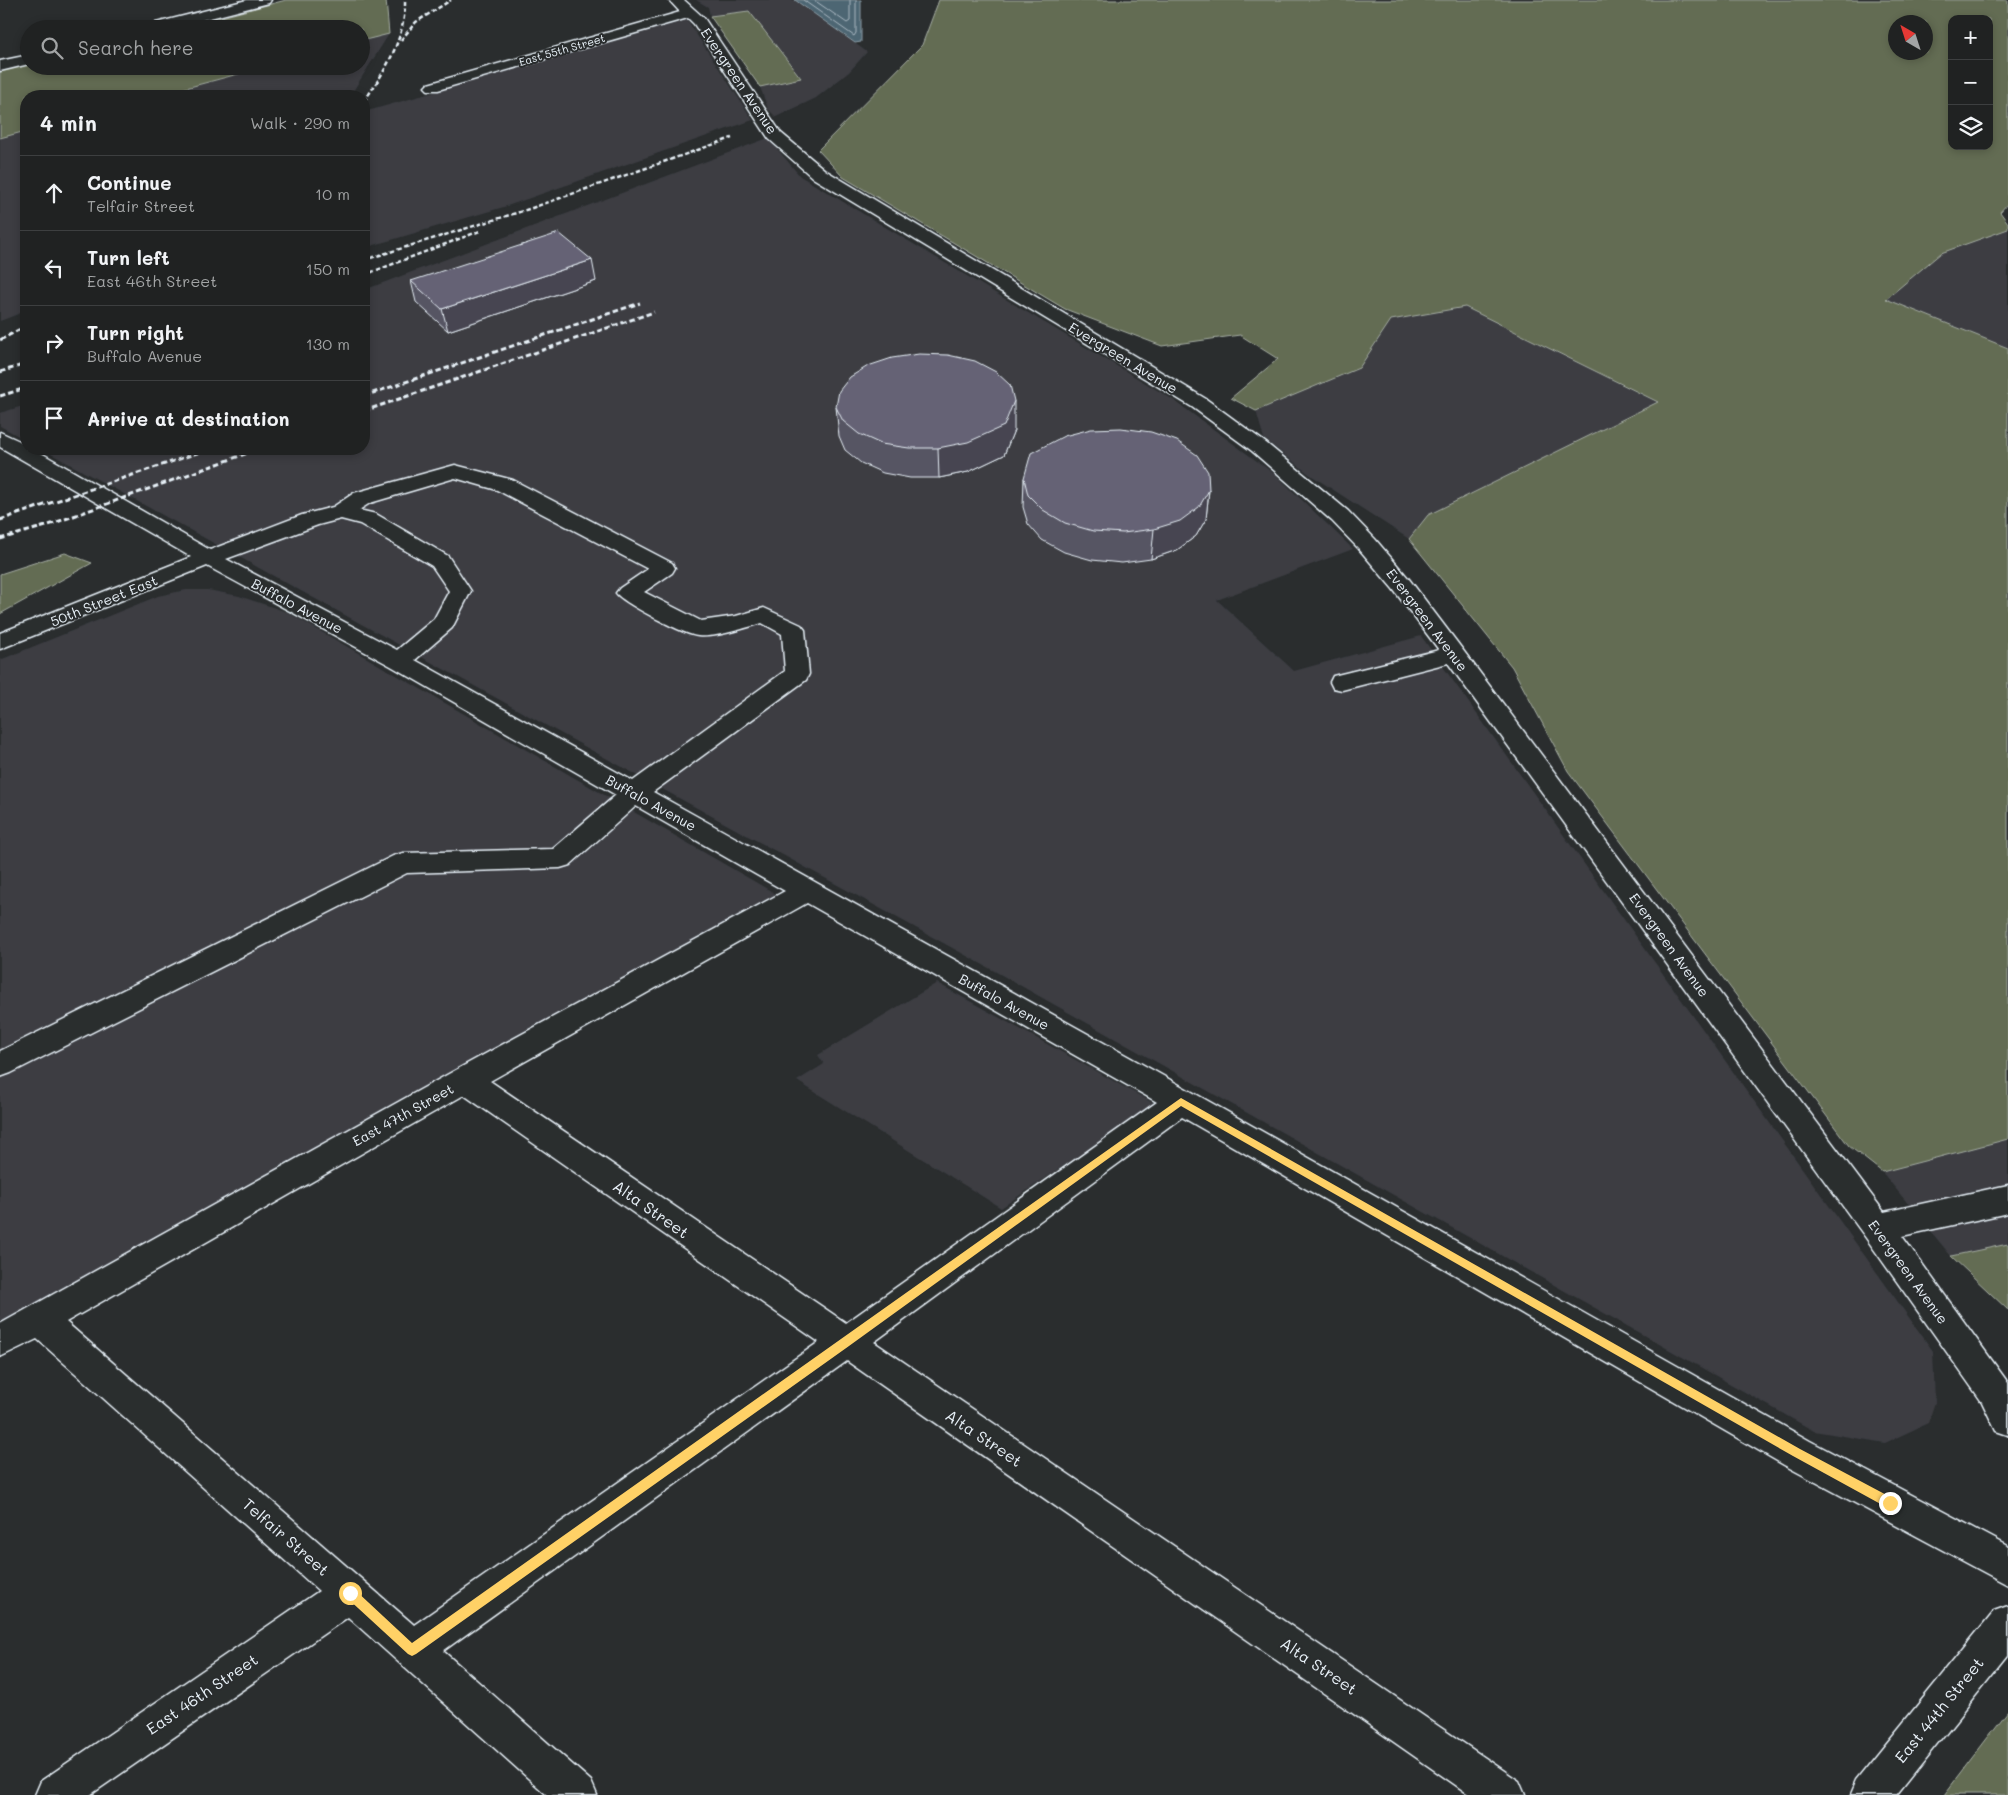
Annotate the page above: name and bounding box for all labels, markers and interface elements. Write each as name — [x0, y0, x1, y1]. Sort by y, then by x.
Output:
north arrow — [1888, 15, 1933, 60]
map controls — [1948, 15, 1993, 150]
button: + — [1948, 15, 1993, 60]
search box — [20, 20, 370, 75]
street label: Evergreen Avenue — [697, 24, 782, 138]
street label: East 55th Street — [517, 30, 607, 69]
icon: search — [38, 34, 66, 62]
text: Search here — [78, 35, 194, 60]
button: − — [1948, 60, 1993, 105]
button: layers — [1948, 105, 1993, 150]
text: 4 min — [40, 109, 97, 136]
text: Walk · 290 m — [250, 112, 350, 133]
text: Continue — [87, 170, 172, 195]
icon: ahead — [40, 179, 68, 207]
text: 10 m — [315, 183, 350, 204]
text: Telfair Street — [87, 195, 195, 216]
text: Turn left — [87, 245, 170, 270]
icon: left — [40, 254, 68, 282]
text: 150 m — [306, 258, 350, 279]
text: East 46th Street — [87, 270, 217, 291]
street label: Evergreen Avenue — [1065, 317, 1181, 398]
text: Turn right — [87, 320, 184, 345]
icon: right — [40, 329, 68, 357]
text: 130 m — [306, 333, 350, 354]
text: Buffalo Avenue — [87, 345, 202, 366]
icon: arrive — [40, 404, 68, 432]
text: Arrive at destination — [87, 406, 290, 431]
street label: Evergreen Avenue — [1382, 564, 1472, 675]
street label: 50th Street East — [47, 570, 160, 631]
street label: Buffalo Avenue — [248, 574, 346, 638]
street label: Buffalo Avenue — [603, 770, 700, 835]
street label: Evergreen Avenue — [1625, 889, 1714, 1001]
street label: Buffalo Avenue — [956, 969, 1053, 1034]
street label: East 47th Street — [349, 1079, 457, 1150]
street label: Alta Street — [609, 1175, 693, 1242]
street label: Evergreen Avenue — [1864, 1216, 1953, 1328]
street label: Alta Street — [942, 1404, 1027, 1471]
route end — [1879, 1492, 1902, 1515]
street label: Telfair Street — [239, 1493, 334, 1580]
route start — [339, 1582, 362, 1605]
street label: Alta Street — [1277, 1632, 1362, 1699]
street label: East 46th Street — [142, 1648, 262, 1739]
street label: East 44th Street — [1890, 1653, 1988, 1767]

